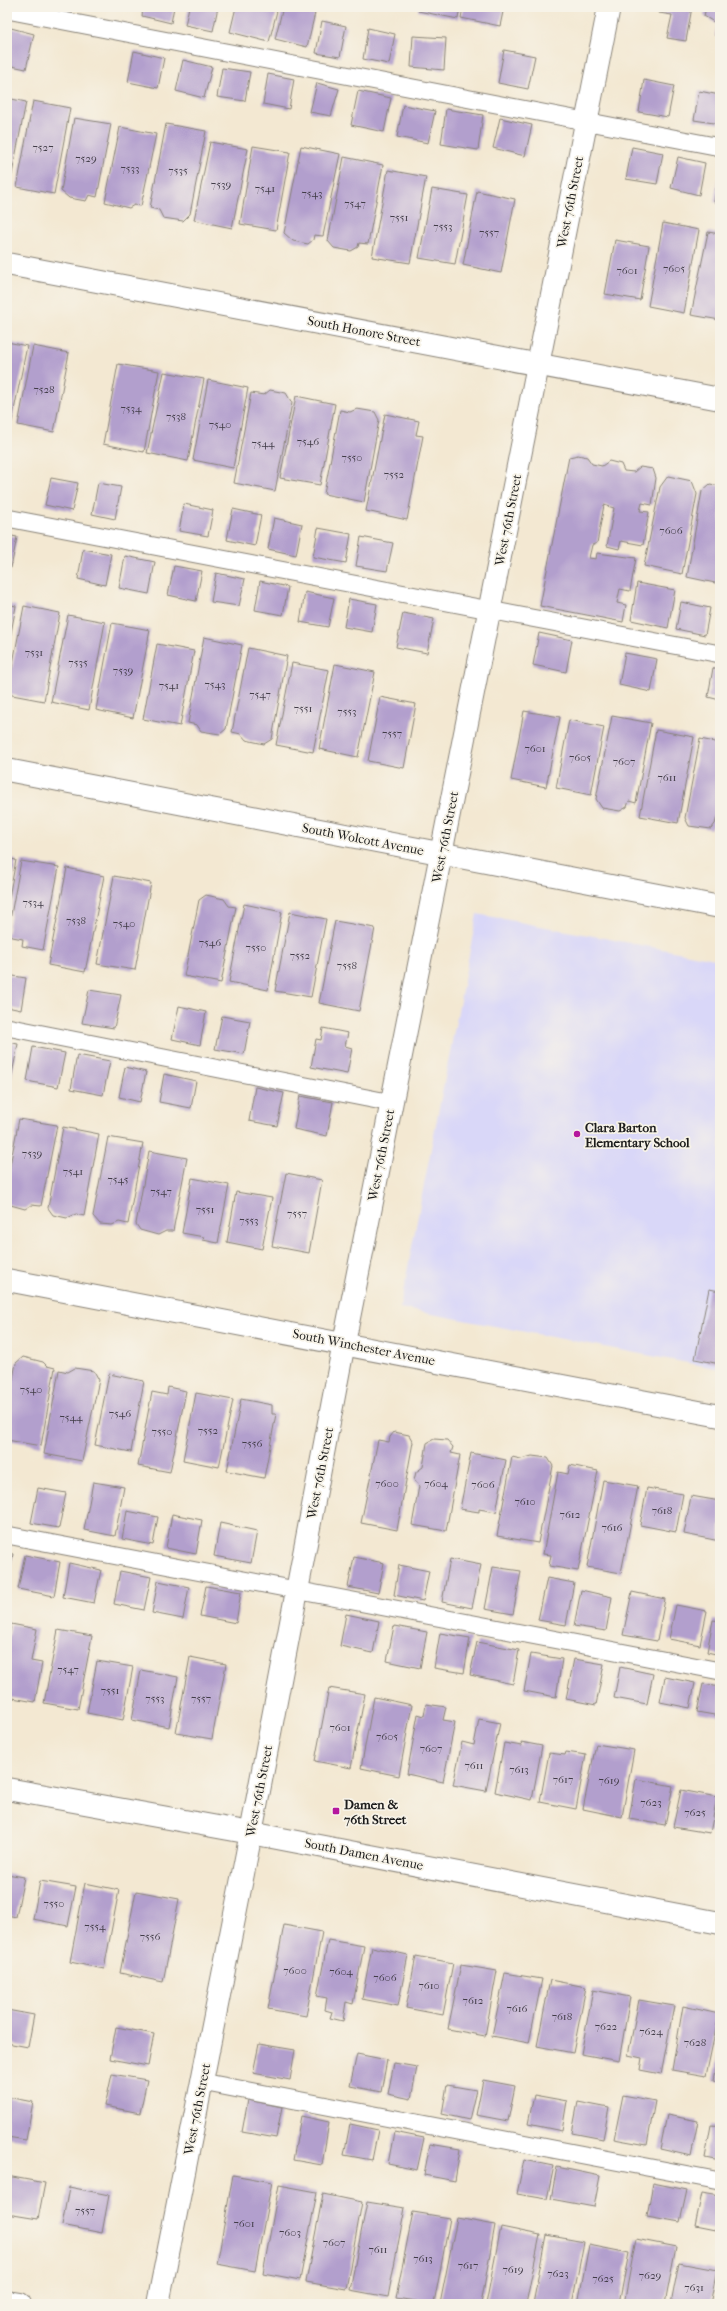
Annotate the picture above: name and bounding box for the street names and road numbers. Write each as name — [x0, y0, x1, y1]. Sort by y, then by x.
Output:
street label: West 76th Street — [554, 155, 586, 250]
street label: South Honore Street — [306, 313, 422, 349]
street label: West 76th Street — [492, 473, 524, 568]
street label: West 76th Street — [429, 790, 461, 885]
street label: South Wolcott Avenue — [301, 820, 426, 858]
street label: West 76th Street — [365, 1108, 397, 1203]
street label: South Winchester Avenue — [292, 1326, 437, 1368]
street label: West 76th Street — [304, 1426, 336, 1521]
street label: West 76th Street — [243, 1744, 275, 1839]
street label: South Damen Avenue — [303, 1835, 425, 1873]
street label: West 76th Street — [181, 2062, 213, 2157]

